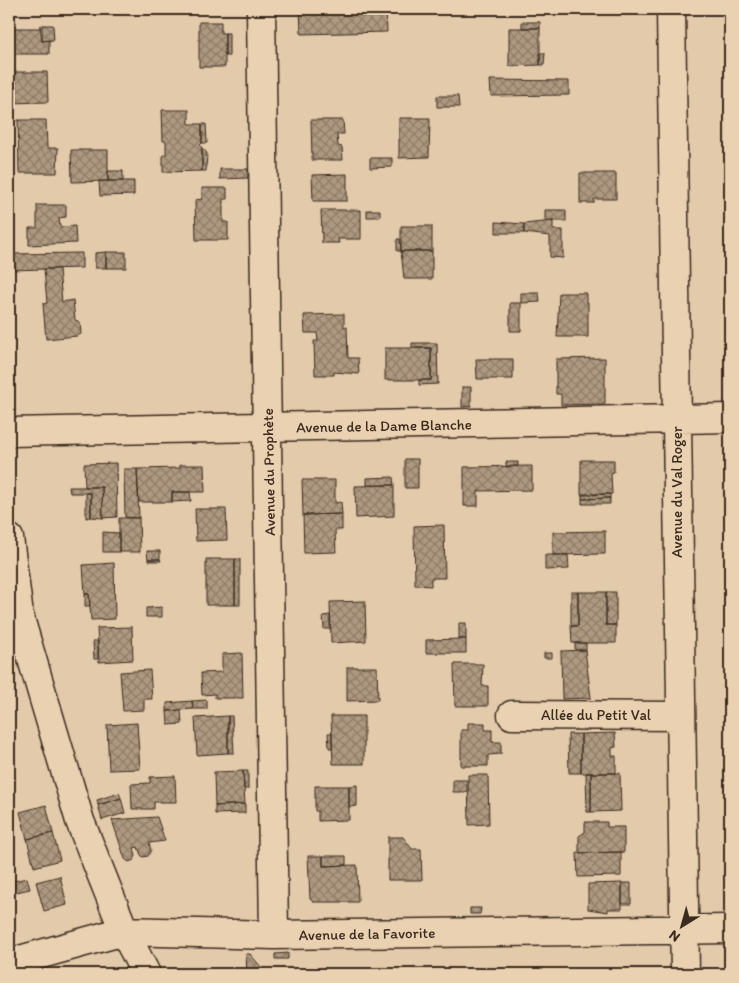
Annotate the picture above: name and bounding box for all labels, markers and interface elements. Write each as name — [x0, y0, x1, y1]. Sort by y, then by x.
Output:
street label: Avenue du Prophète — [259, 408, 279, 536]
street label: Avenue de la Dame Blanche — [296, 415, 472, 437]
street label: Avenue du Val Roger — [668, 426, 686, 558]
street label: Allée du Petit Val — [541, 706, 652, 724]
north arrow — [656, 900, 706, 950]
street label: Avenue de la Favorite — [298, 924, 436, 944]
text: N — [666, 926, 683, 946]

